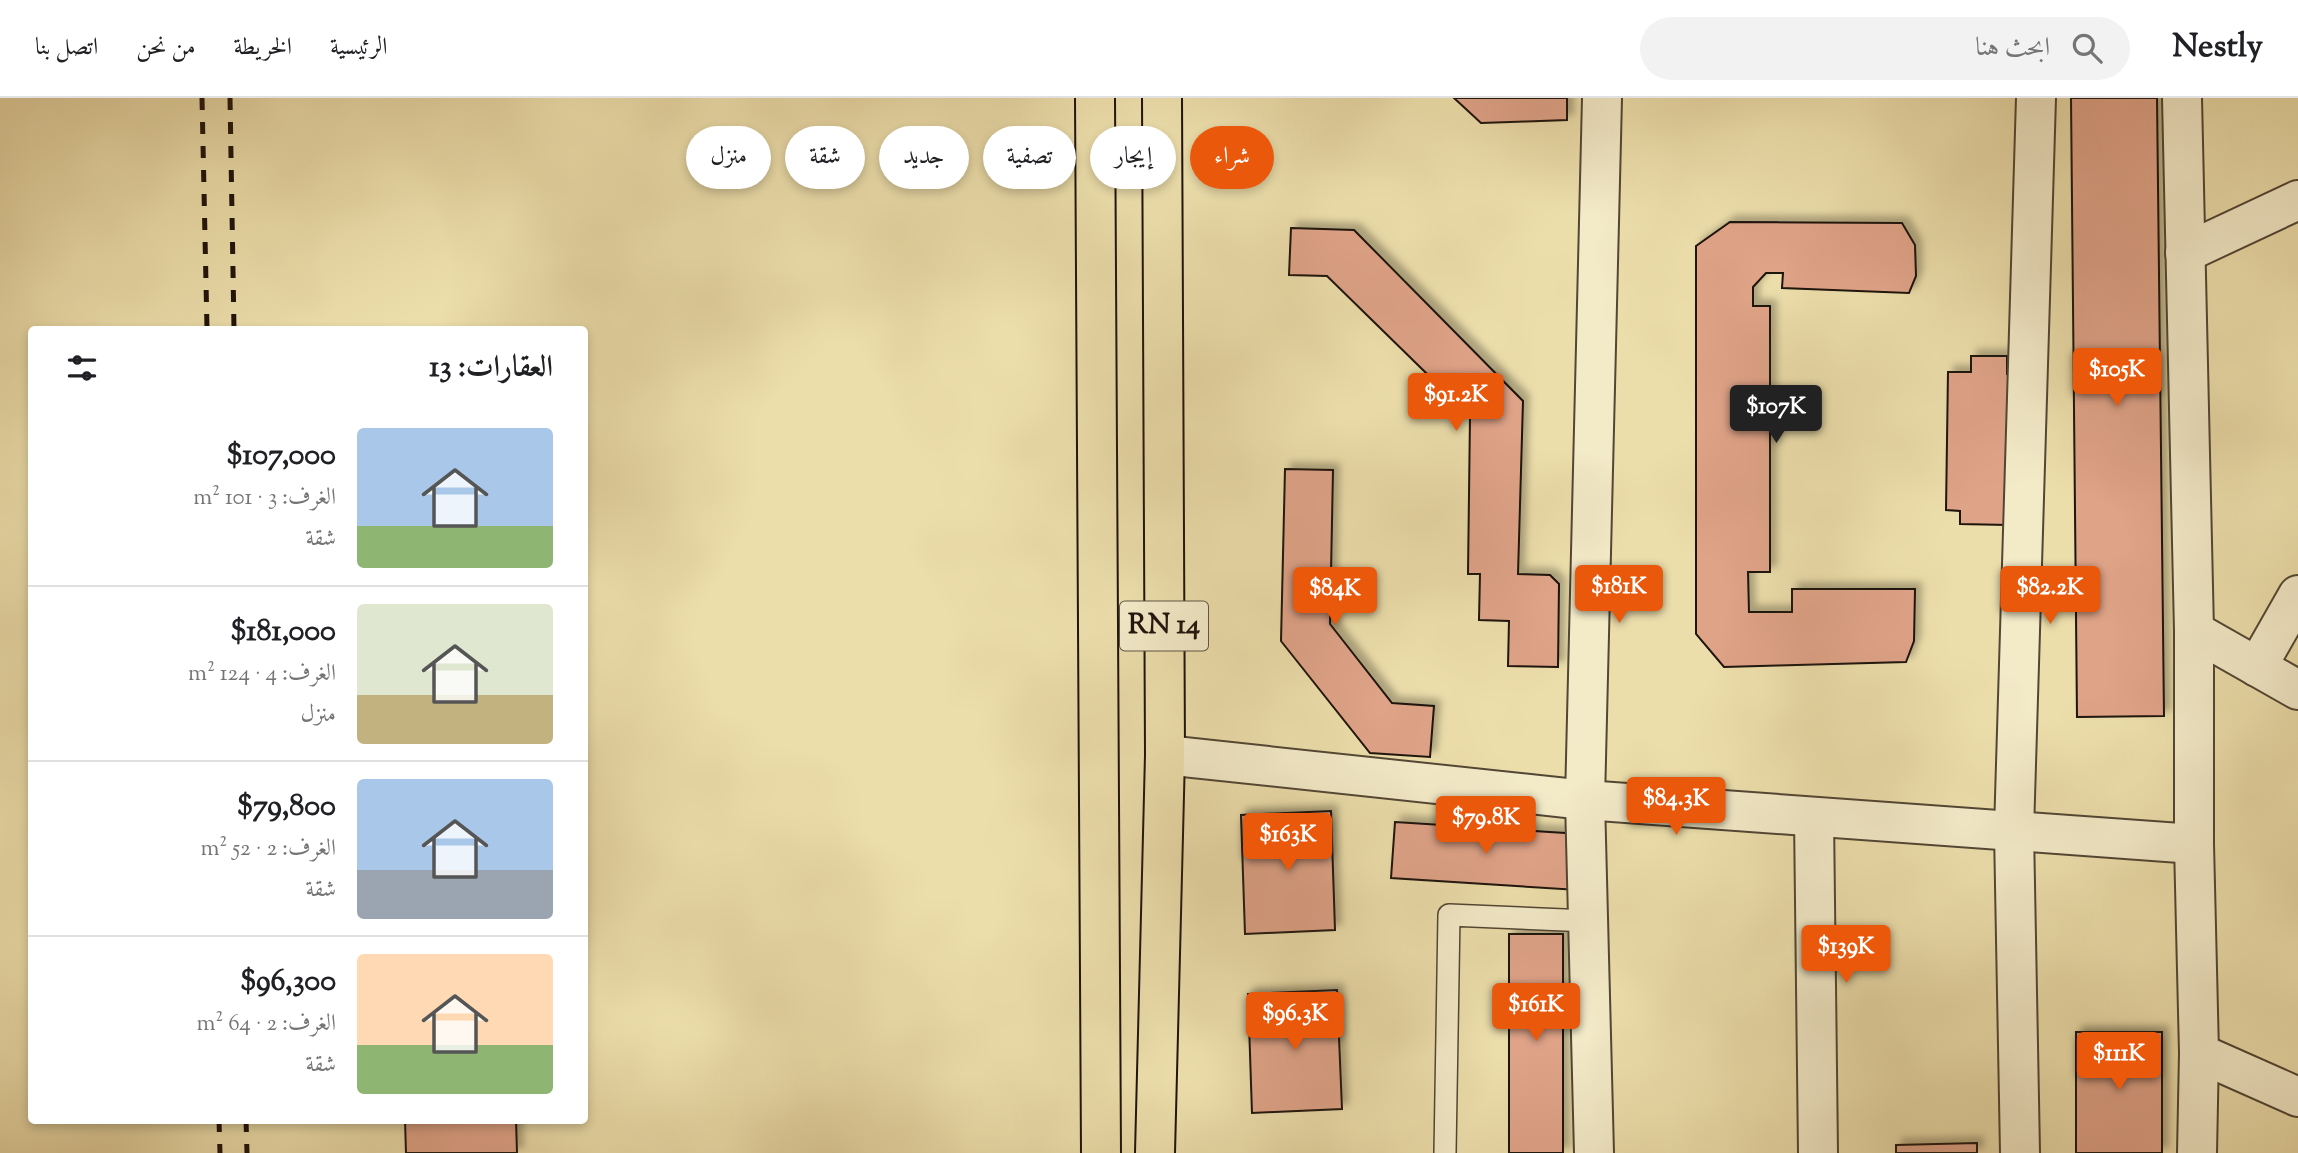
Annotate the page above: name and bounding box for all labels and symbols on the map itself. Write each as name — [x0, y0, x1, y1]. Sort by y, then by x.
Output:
pin: $105K — [2068, 348, 2166, 408]
pin: $91.2K — [1399, 374, 1513, 433]
pin: $107K — [1727, 386, 1825, 445]
pin: $181K — [1570, 566, 1668, 625]
pin: $82.2K — [1993, 566, 2107, 626]
pin: $84K — [1294, 568, 1376, 627]
road number: RN 14 — [1120, 602, 1208, 650]
pin: $84.3K — [1619, 778, 1733, 837]
pin: $79.8K — [1429, 796, 1543, 856]
pin: $163K — [1239, 814, 1337, 873]
pin: $139K — [1797, 926, 1895, 985]
pin: $161K — [1487, 984, 1585, 1043]
pin: $96.3K — [1238, 992, 1352, 1052]
pin: $111K — [2070, 1032, 2168, 1092]

